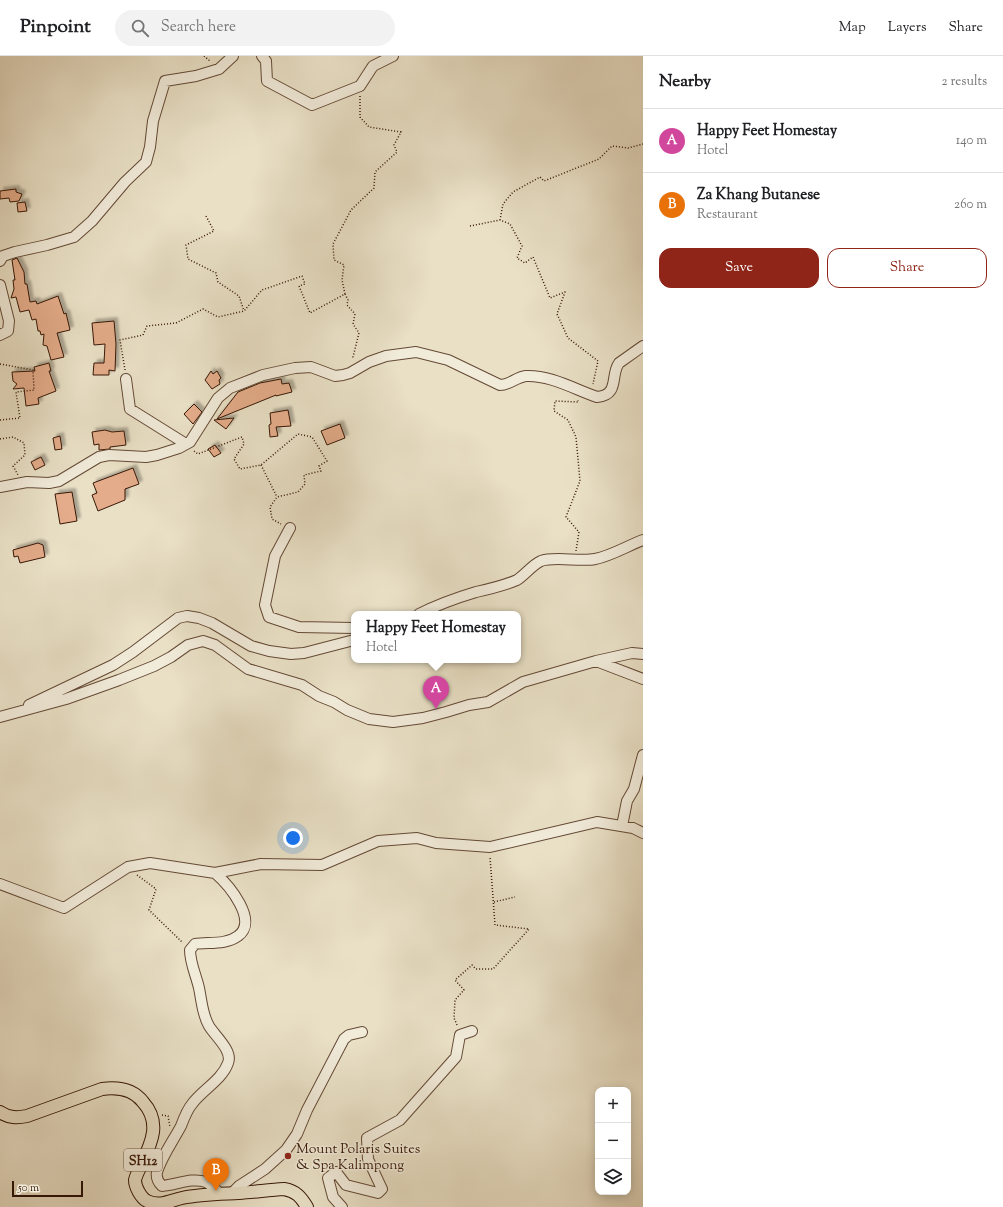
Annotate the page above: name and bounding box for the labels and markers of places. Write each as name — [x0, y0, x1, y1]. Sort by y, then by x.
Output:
pin: A — [423, 676, 449, 709]
place label: Mount Polaris Suites & Spa Kalimpong — [296, 1140, 420, 1176]
marker: Mount Polaris Suites & Spa Kalimpong — [283, 1151, 293, 1161]
pin: B — [203, 1158, 229, 1191]

